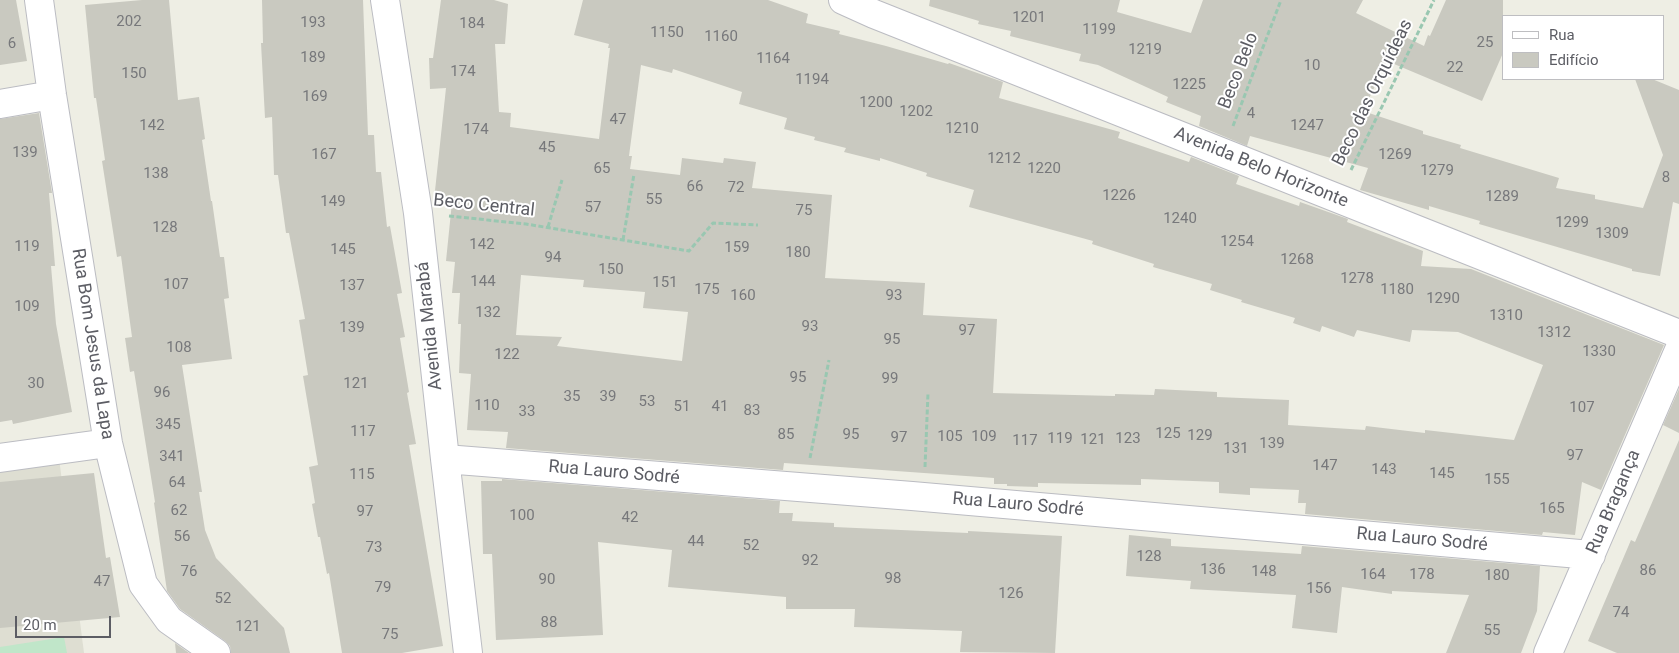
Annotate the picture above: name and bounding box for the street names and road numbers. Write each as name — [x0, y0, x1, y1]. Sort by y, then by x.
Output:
street label: Beco das Orquídeas — [1328, 16, 1418, 170]
street label: Beco Belo — [1215, 30, 1263, 112]
street label: Avenida Belo Horizonte — [1171, 123, 1351, 213]
street label: Beco Central — [432, 190, 536, 222]
street label: Rua Bom Jesus da Lapa — [66, 247, 118, 441]
street label: Avenida Marabá — [413, 261, 447, 391]
street label: Rua Bragança — [1582, 447, 1646, 557]
street label: Rua Lauro Sodré — [547, 456, 681, 490]
street label: Rua Lauro Sodré — [951, 488, 1085, 522]
street label: Rua Lauro Sodré — [1355, 523, 1489, 557]

